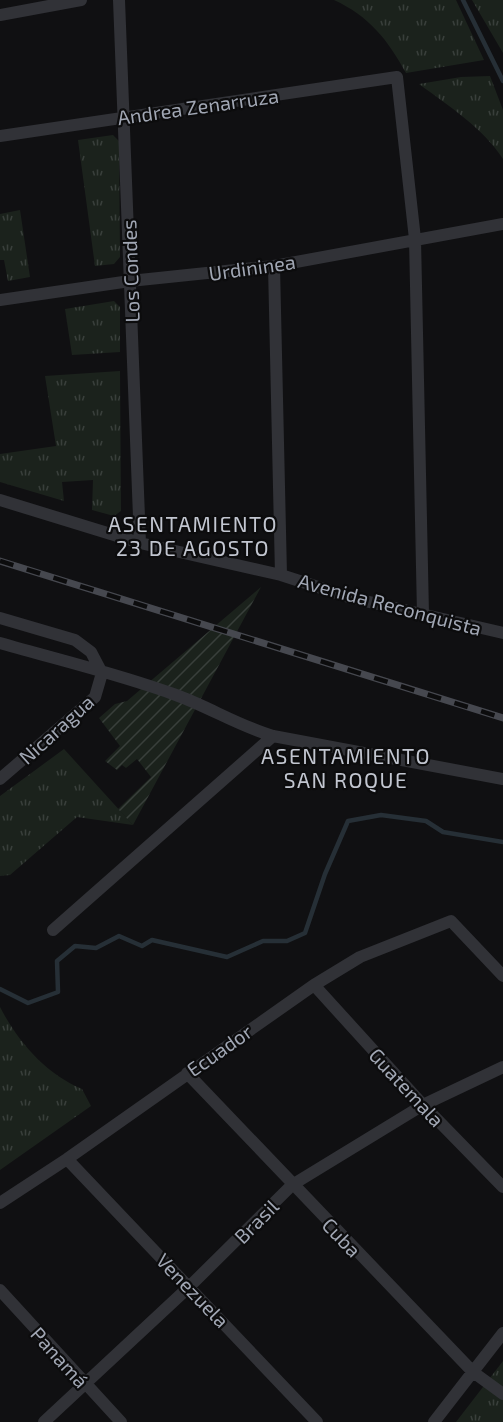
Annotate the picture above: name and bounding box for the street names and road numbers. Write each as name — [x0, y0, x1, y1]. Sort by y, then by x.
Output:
street label: Andrea Zenarruza — [116, 83, 280, 129]
street label: Los Condes — [116, 219, 144, 323]
street label: Urdininea — [207, 249, 297, 285]
street label: Avenida Reconquista — [296, 568, 484, 640]
street label: Nicaragua — [14, 689, 98, 769]
street label: Ecuador — [182, 1019, 256, 1081]
street label: Guatemala — [365, 1043, 449, 1131]
street label: Brasil — [229, 1194, 283, 1248]
street label: Cuba — [318, 1212, 366, 1262]
street label: Venezuela — [152, 1248, 234, 1332]
street label: Panamá — [26, 1322, 94, 1392]

